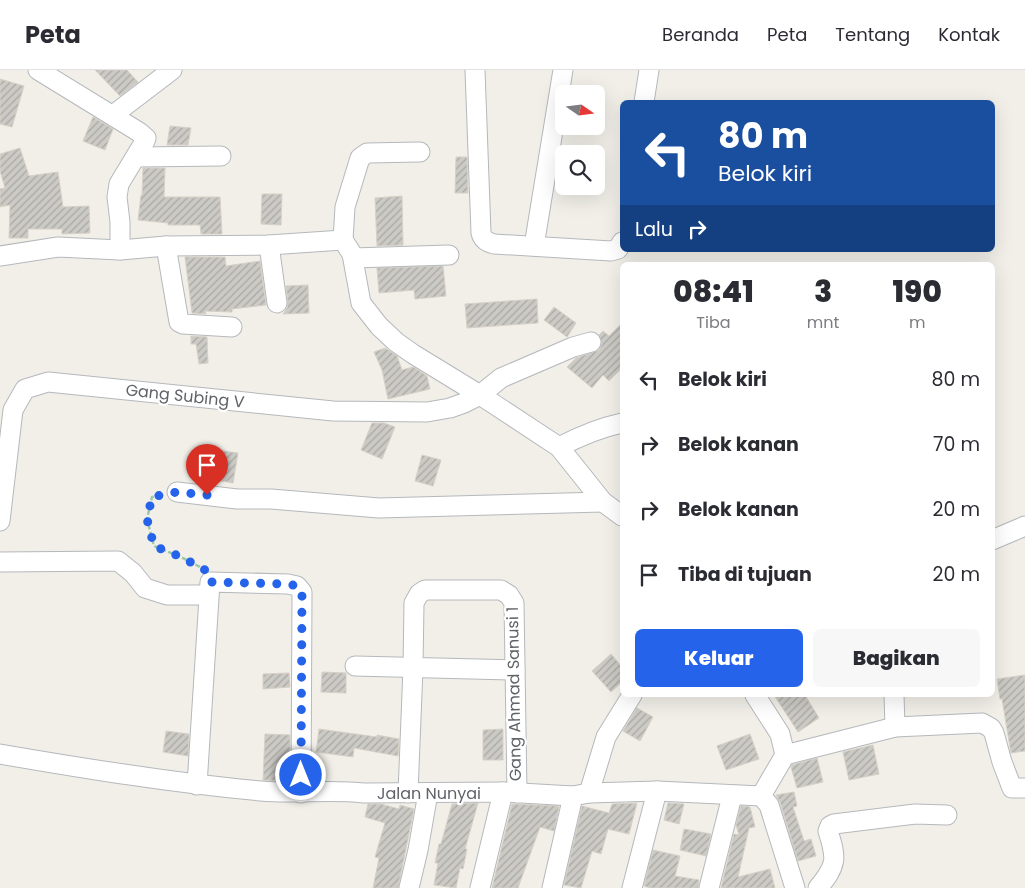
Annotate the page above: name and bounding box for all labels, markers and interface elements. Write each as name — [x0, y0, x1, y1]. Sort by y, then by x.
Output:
text: Peta — [25, 18, 81, 51]
text: Beranda — [662, 22, 739, 47]
text: Peta — [767, 22, 807, 47]
text: Tentang — [835, 22, 910, 47]
text: Kontak — [938, 22, 1000, 47]
north arrow — [555, 85, 605, 135]
map controls — [555, 85, 605, 195]
text: 80 m — [718, 111, 808, 160]
icon: left — [635, 120, 700, 185]
button: search — [555, 145, 605, 195]
text: Belok kiri — [718, 158, 812, 189]
icon: right — [683, 215, 711, 243]
text: Lalu — [635, 216, 673, 243]
text: 08:41 — [673, 270, 754, 313]
text: 3 — [814, 270, 832, 313]
text: 190 — [892, 270, 942, 313]
text: Tiba — [696, 311, 731, 334]
text: mnt — [807, 311, 839, 334]
text: m — [909, 311, 925, 334]
icon: left — [635, 366, 663, 394]
text: Belok kiri — [678, 366, 767, 393]
text: 80 m — [931, 366, 980, 393]
street label: Gang Subing V — [125, 378, 246, 414]
icon: right — [635, 431, 663, 459]
text: Belok kanan — [678, 431, 799, 458]
text: 70 m — [933, 431, 980, 458]
pin — [186, 444, 228, 495]
icon: arrive — [193, 451, 221, 479]
icon: right — [635, 496, 663, 524]
text: Belok kanan — [678, 496, 799, 523]
text: 20 m — [932, 496, 980, 523]
icon: arrive — [635, 561, 663, 589]
text: Tiba di tujuan — [678, 561, 812, 588]
text: 20 m — [932, 561, 980, 588]
street label: Gang Ahmad Sanusi 1 — [501, 607, 527, 781]
button: Keluar — [635, 629, 803, 687]
button: Bagikan — [813, 629, 980, 687]
position arrow — [274, 748, 326, 800]
street label: Jalan Nunyai — [377, 782, 481, 805]

